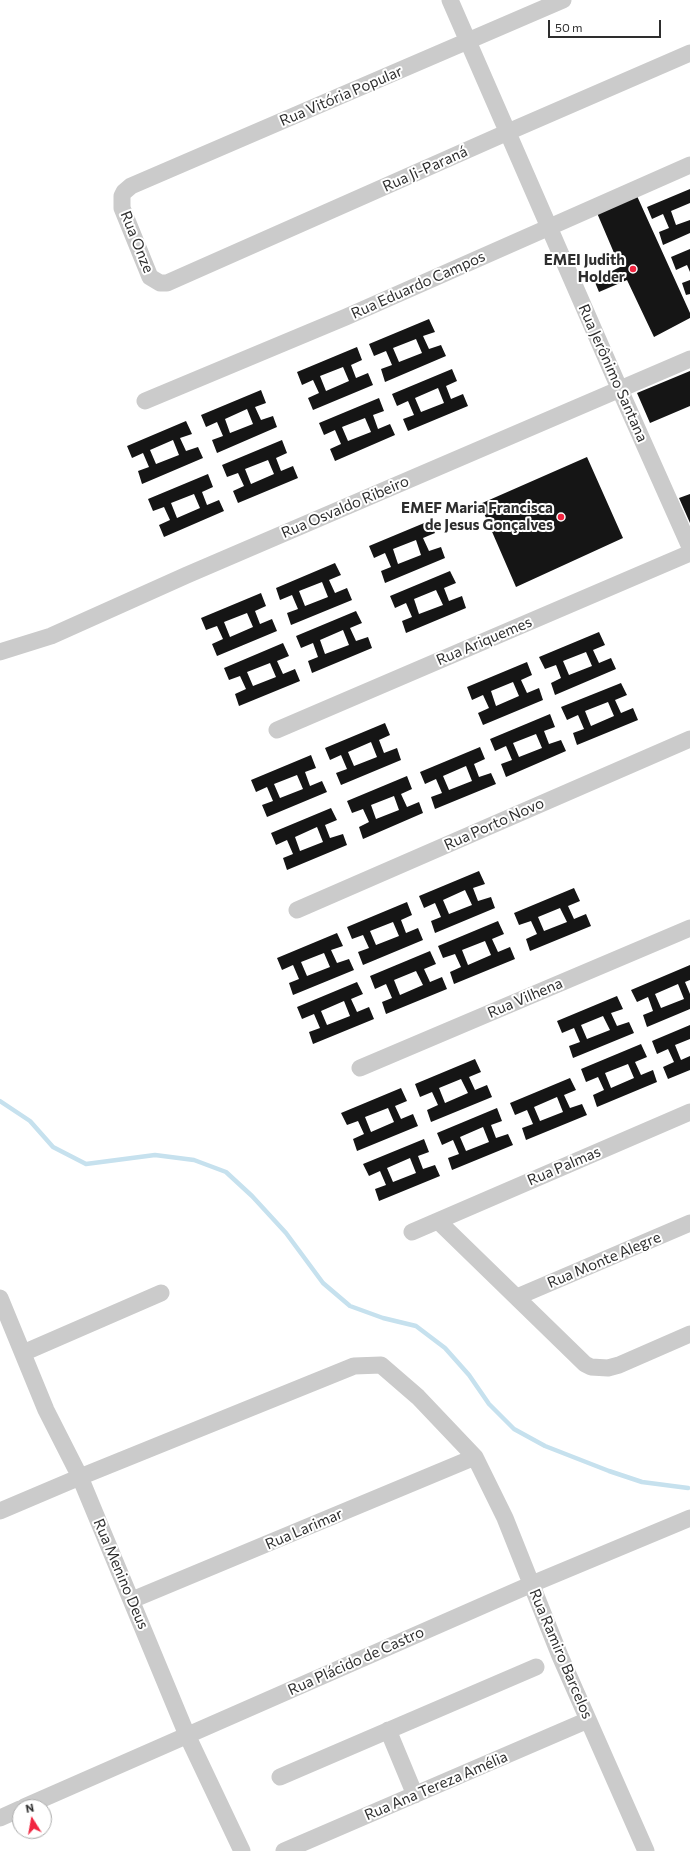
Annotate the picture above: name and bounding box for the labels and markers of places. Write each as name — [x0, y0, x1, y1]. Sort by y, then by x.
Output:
place label: EMEI Judith Holder — [544, 251, 625, 286]
marker: EMEI Judith Holder — [628, 264, 638, 274]
place label: EMEF Maria Francisca de Jesus Gonçalves — [401, 499, 553, 534]
marker: EMEF Maria Francisca de Jesus Gonçalves — [556, 512, 566, 522]

